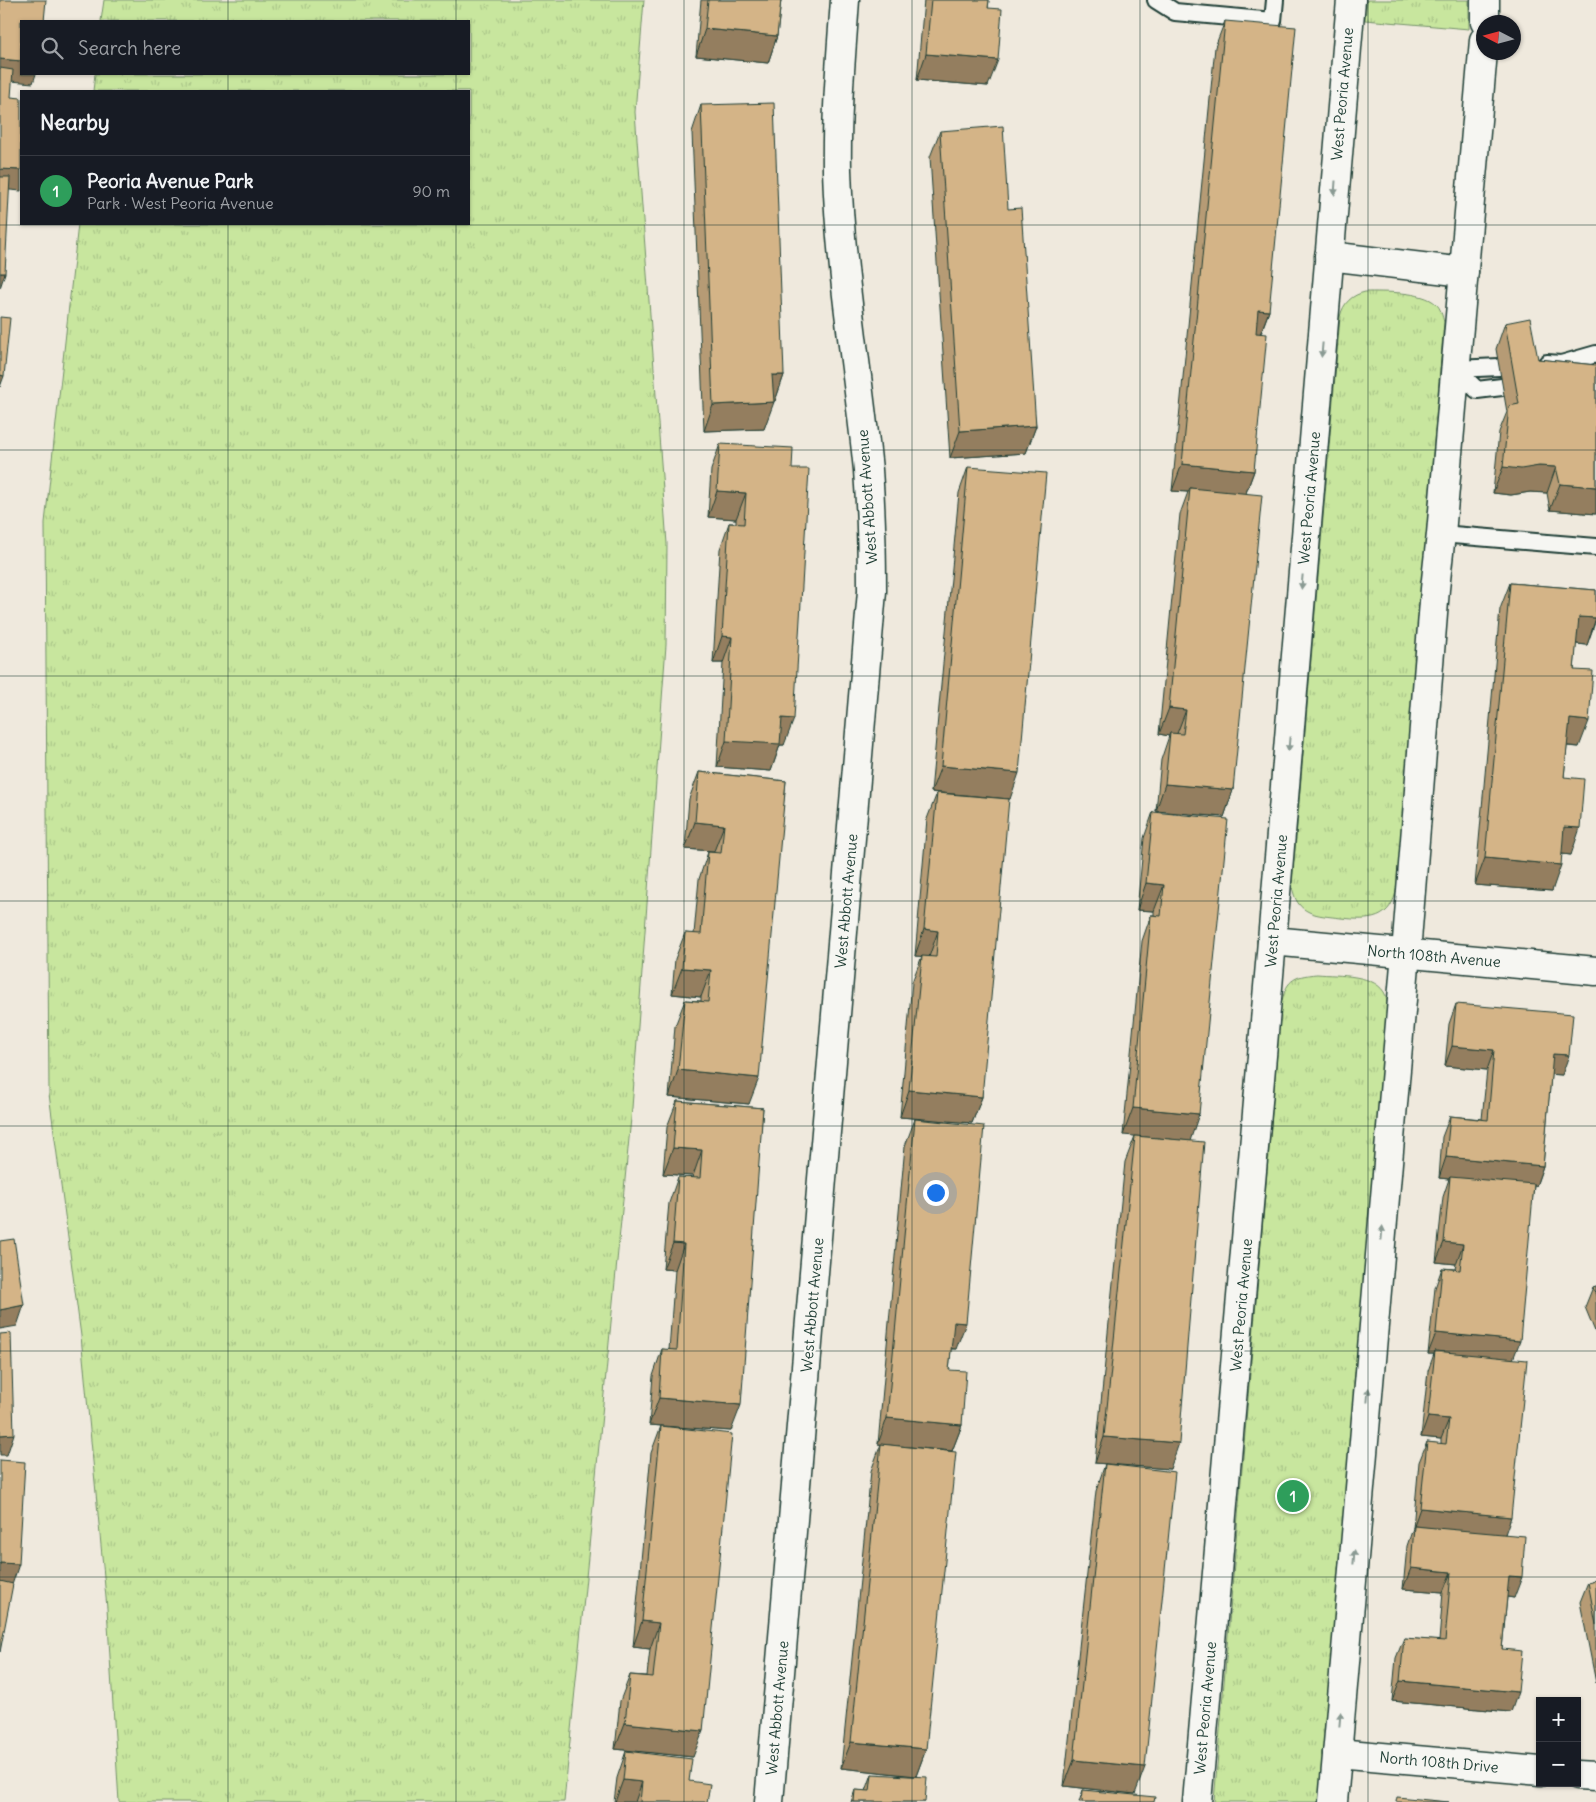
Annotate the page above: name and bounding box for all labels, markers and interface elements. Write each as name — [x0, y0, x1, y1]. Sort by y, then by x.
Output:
north arrow — [1476, 15, 1521, 60]
search box — [20, 20, 470, 75]
street label: West Peoria Avenue — [1327, 27, 1357, 161]
icon: search — [38, 34, 66, 62]
text: Search here — [78, 36, 181, 60]
text: Nearby — [40, 109, 110, 136]
text: Peoria Avenue Park — [87, 169, 253, 193]
one-way arrow — [1330, 180, 1338, 196]
text: 1 — [53, 181, 59, 201]
text: 90 m — [412, 181, 450, 201]
text: Park · West Peoria Avenue — [87, 193, 274, 213]
one-way arrow — [1317, 342, 1325, 358]
street label: West Abbott Avenue — [853, 429, 881, 565]
street label: West Peoria Avenue — [1294, 431, 1324, 565]
one-way arrow — [1298, 574, 1306, 590]
one-way arrow — [1285, 736, 1293, 752]
street label: West Abbott Avenue — [831, 833, 861, 969]
street label: West Peoria Avenue — [1261, 834, 1291, 968]
street label: North 108th Avenue — [1366, 941, 1502, 971]
your location — [923, 1180, 949, 1206]
one-way arrow — [1379, 1225, 1387, 1241]
street label: West Abbott Avenue — [797, 1237, 827, 1373]
street label: West Peoria Avenue — [1226, 1238, 1256, 1372]
one-way arrow — [1365, 1386, 1373, 1402]
pin: 1 — [1277, 1477, 1309, 1515]
one-way arrow — [1351, 1548, 1359, 1564]
street label: West Abbott Avenue — [762, 1640, 792, 1776]
street label: West Peoria Avenue — [1190, 1641, 1220, 1775]
map controls — [1536, 1697, 1581, 1787]
button: + — [1536, 1697, 1581, 1742]
one-way arrow — [1337, 1710, 1345, 1726]
button: − — [1536, 1742, 1581, 1787]
street label: North 108th Drive — [1379, 1747, 1499, 1777]

